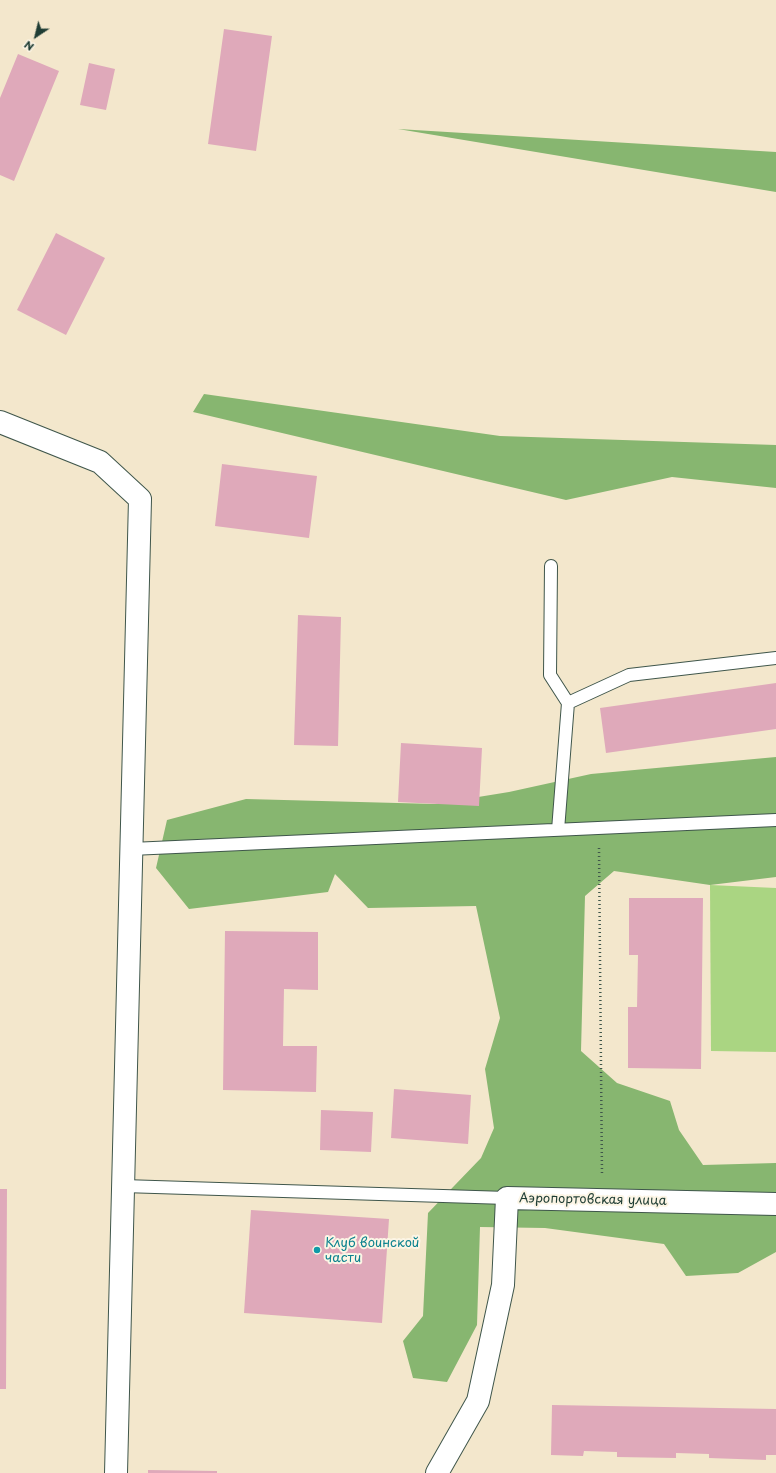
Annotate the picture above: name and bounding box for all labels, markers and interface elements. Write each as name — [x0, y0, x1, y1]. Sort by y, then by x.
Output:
north arrow — [16, 16, 56, 56]
text: N — [20, 37, 37, 56]
street label: Аэропортовская улица — [519, 1191, 667, 1209]
place label: Клуб воинской части — [325, 1235, 420, 1266]
marker: Клуб воинской части — [312, 1245, 322, 1255]

